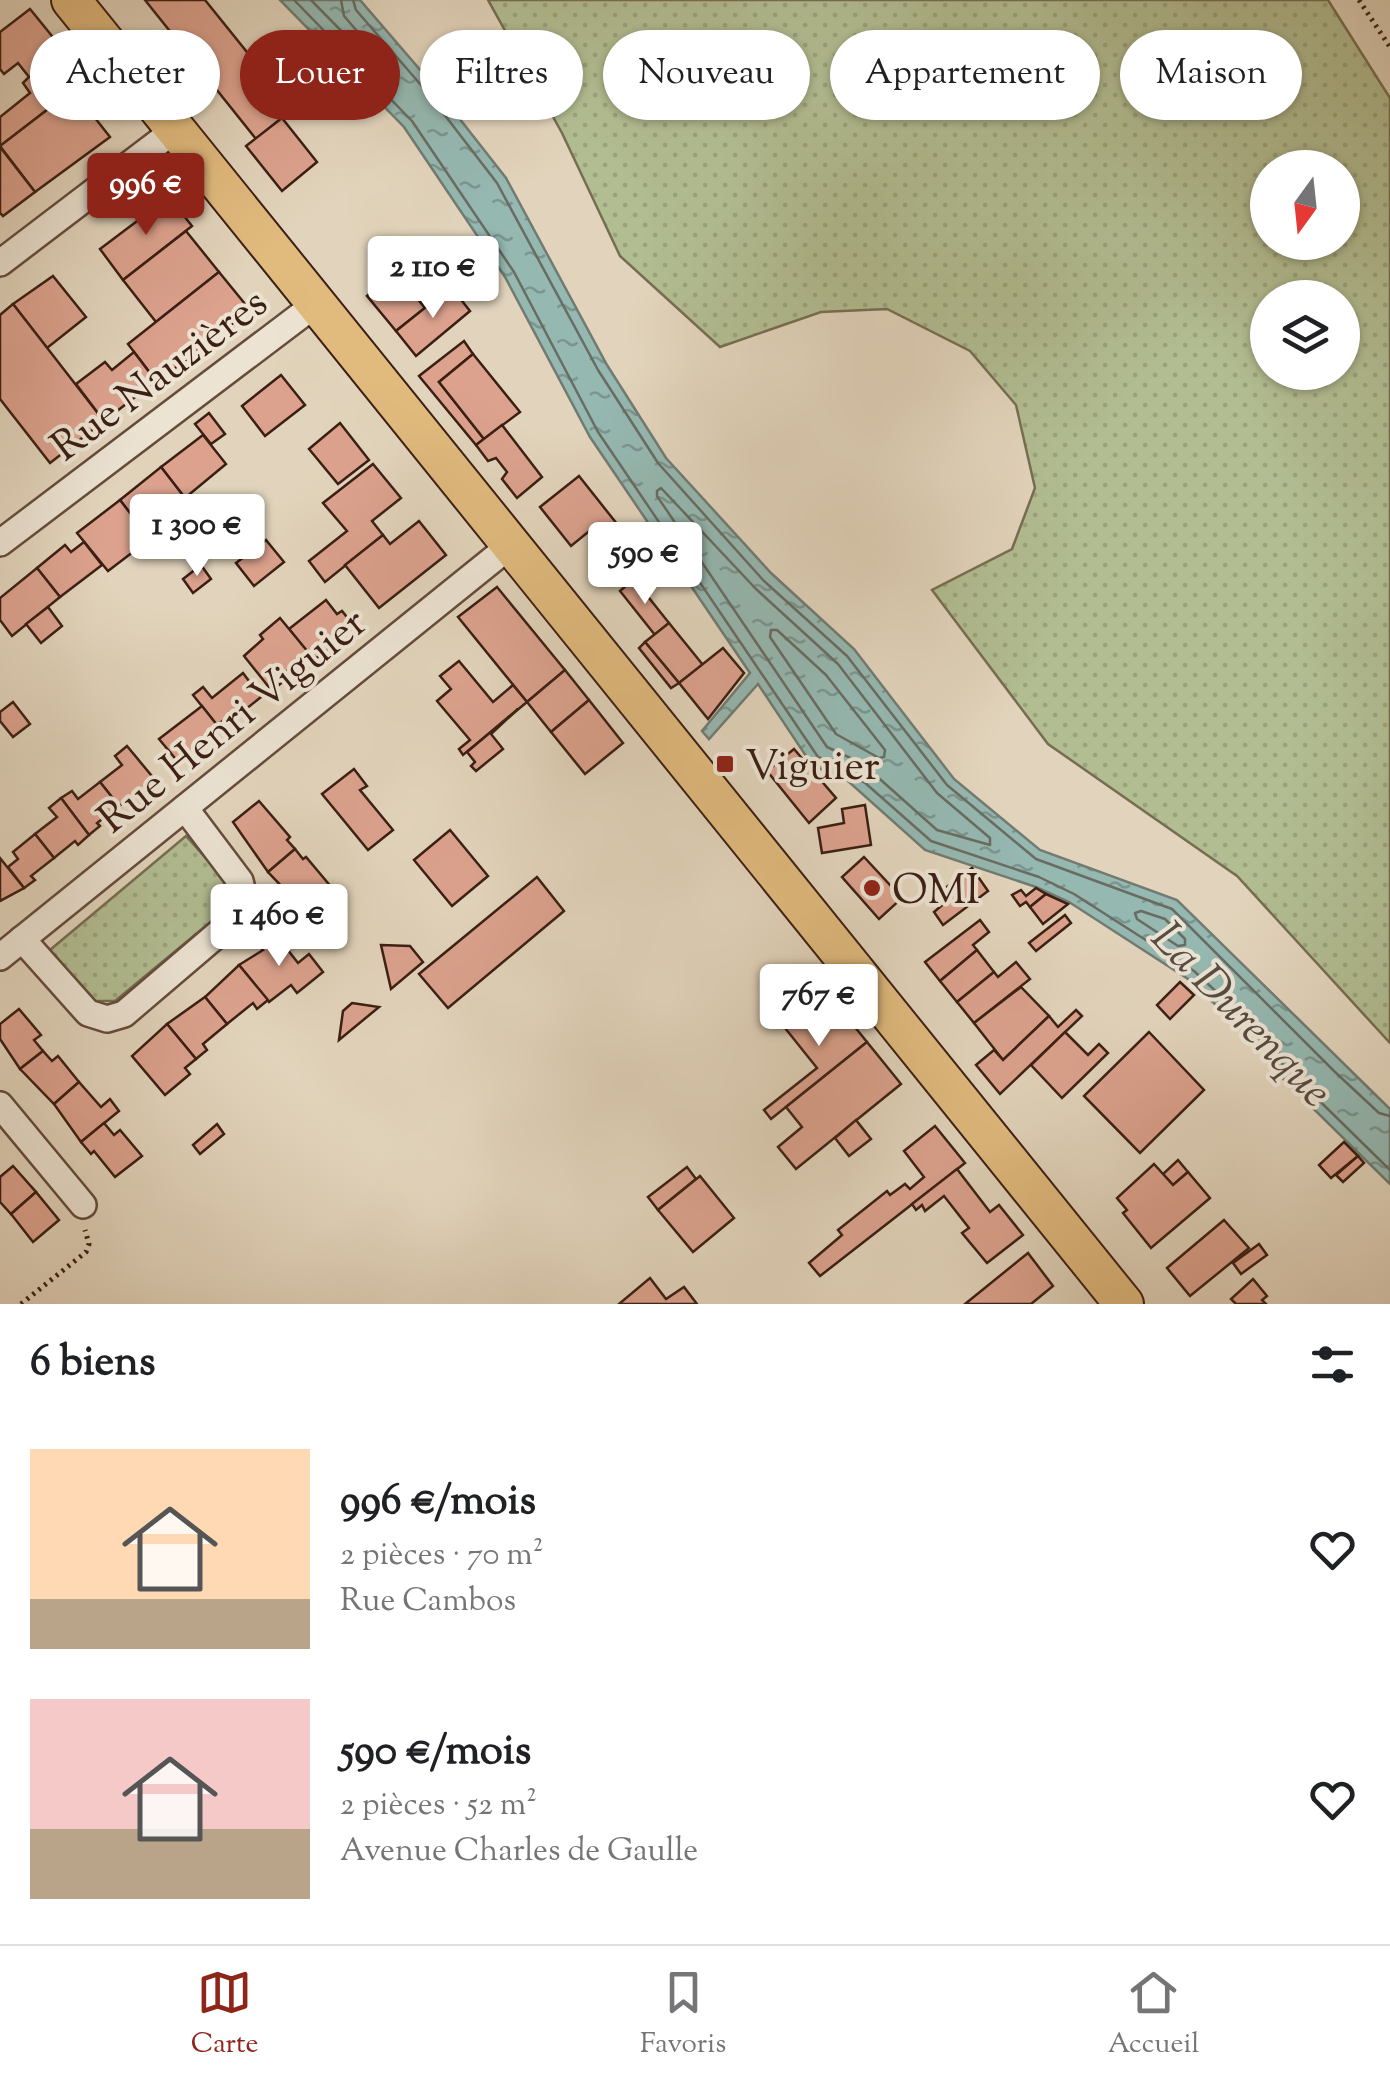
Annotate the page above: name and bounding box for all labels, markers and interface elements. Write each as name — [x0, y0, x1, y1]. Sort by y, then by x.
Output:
chip: Acheter — [30, 30, 220, 120]
chip: Louer — [240, 30, 400, 120]
chip: Filtres — [420, 30, 583, 120]
chip: Nouveau — [603, 30, 810, 120]
chip: Appartement — [830, 30, 1100, 120]
chip: Maison — [1120, 30, 1302, 120]
north arrow — [1250, 150, 1360, 260]
map controls — [1250, 150, 1360, 390]
pin: 996 € — [76, 153, 216, 238]
text: 996 € — [109, 162, 183, 208]
pin: 2 110 € — [341, 236, 525, 321]
text: 2 110 € — [390, 245, 476, 291]
street label: Rue Nauzières — [40, 276, 282, 478]
button: layers — [1250, 280, 1360, 390]
pin: 1 300 € — [105, 494, 289, 579]
text: 1 300 € — [152, 503, 242, 549]
pin: 590 € — [575, 522, 715, 607]
text: 590 € — [610, 531, 680, 577]
street label: Rue Henri Viguier — [87, 595, 382, 850]
place label: Viguier — [745, 739, 880, 799]
marker: Viguier — [714, 753, 736, 775]
place label: OMI — [892, 863, 980, 923]
marker: OMI — [861, 877, 883, 899]
pin: 1 460 € — [187, 884, 371, 969]
text: 1 460 € — [233, 893, 325, 939]
water label: La Durenque — [1133, 909, 1345, 1125]
pin: 767 € — [749, 964, 889, 1049]
text: 767 € — [782, 973, 856, 1019]
text: 6 biens — [30, 1334, 155, 1394]
icon: filters — [1305, 1337, 1360, 1392]
text: 996 €/mois — [340, 1473, 536, 1533]
icon: home — [110, 1489, 230, 1609]
icon: heart — [1305, 1522, 1360, 1577]
text: 2 pièces · 70 m² — [340, 1533, 543, 1579]
text: Rue Cambos — [340, 1579, 516, 1625]
text: 590 €/mois — [340, 1723, 531, 1783]
icon: home — [110, 1739, 230, 1859]
icon: heart — [1305, 1772, 1360, 1827]
text: 2 pièces · 52 m² — [340, 1783, 537, 1829]
text: Avenue Charles de Gaulle — [340, 1829, 698, 1875]
tab: Carte — [191, 1965, 259, 2065]
tab: Favoris — [640, 1965, 726, 2065]
tab: Accueil — [1108, 1965, 1199, 2065]

